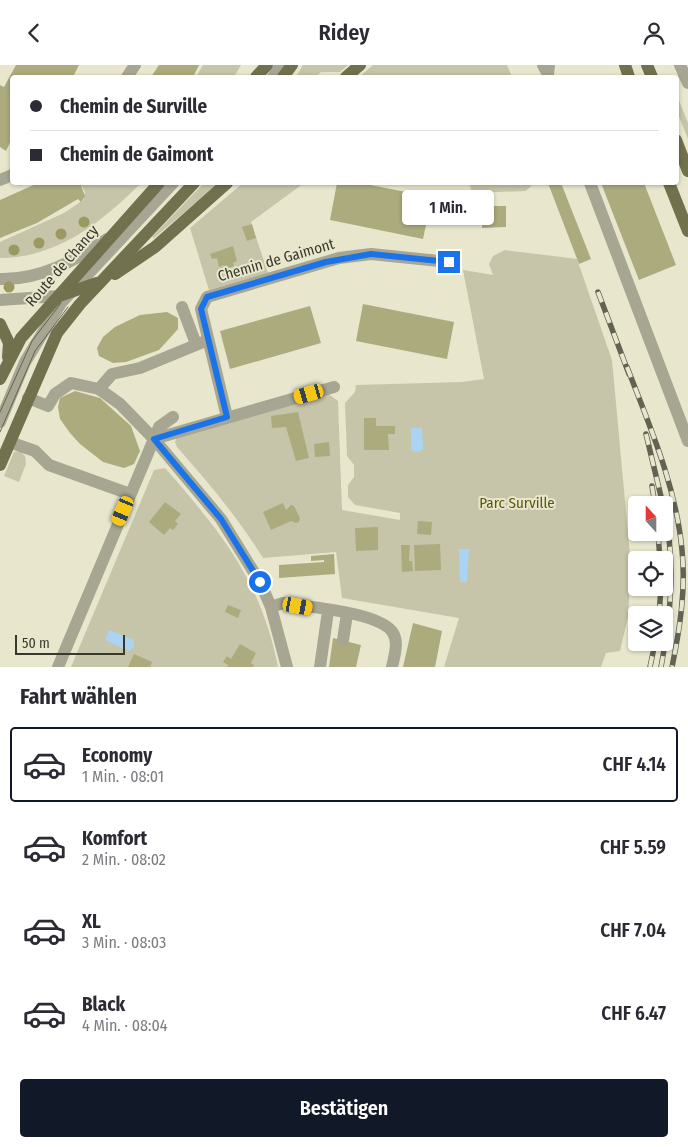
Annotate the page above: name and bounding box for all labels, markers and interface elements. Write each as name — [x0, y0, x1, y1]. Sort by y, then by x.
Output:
icon: back — [20, 19, 48, 47]
text: Ridey — [318, 19, 370, 46]
icon: person — [640, 19, 668, 47]
text: Chemin de Surville — [60, 95, 207, 118]
text: Chemin de Gaimont — [60, 143, 213, 166]
callout: 1 Min. — [403, 189, 495, 225]
text: 1 Min. — [429, 198, 467, 217]
street label: Route de Chancy — [22, 221, 102, 310]
street label: Chemin de Gaimont — [216, 235, 336, 285]
route end — [438, 251, 460, 273]
car — [292, 383, 325, 405]
car — [110, 494, 135, 528]
park label: Parc Surville — [479, 494, 555, 512]
north arrow — [628, 496, 672, 541]
map controls — [628, 496, 673, 651]
button: locate — [628, 551, 673, 596]
route start — [249, 571, 271, 593]
car — [281, 596, 314, 616]
button: layers — [628, 606, 673, 651]
scale bar — [15, 632, 125, 655]
text: 50 m — [22, 635, 50, 652]
text: Fahrt wählen — [20, 683, 137, 710]
icon: car — [22, 742, 67, 787]
text: Economy — [82, 744, 152, 767]
text: CHF 4.14 — [603, 753, 666, 776]
text: 1 Min. · 08:01 — [82, 767, 164, 786]
icon: car — [22, 825, 67, 870]
text: Komfort — [82, 827, 147, 850]
text: CHF 5.59 — [600, 836, 666, 859]
text: 2 Min. · 08:02 — [82, 850, 166, 869]
icon: car — [22, 908, 67, 953]
text: XL — [82, 910, 101, 933]
text: CHF 7.04 — [600, 919, 666, 942]
text: 3 Min. · 08:03 — [82, 933, 166, 952]
icon: car — [22, 991, 67, 1036]
text: Black — [82, 993, 125, 1016]
text: CHF 6.47 — [601, 1002, 666, 1025]
text: 4 Min. · 08:04 — [82, 1016, 167, 1035]
button: Bestätigen — [20, 1079, 668, 1137]

